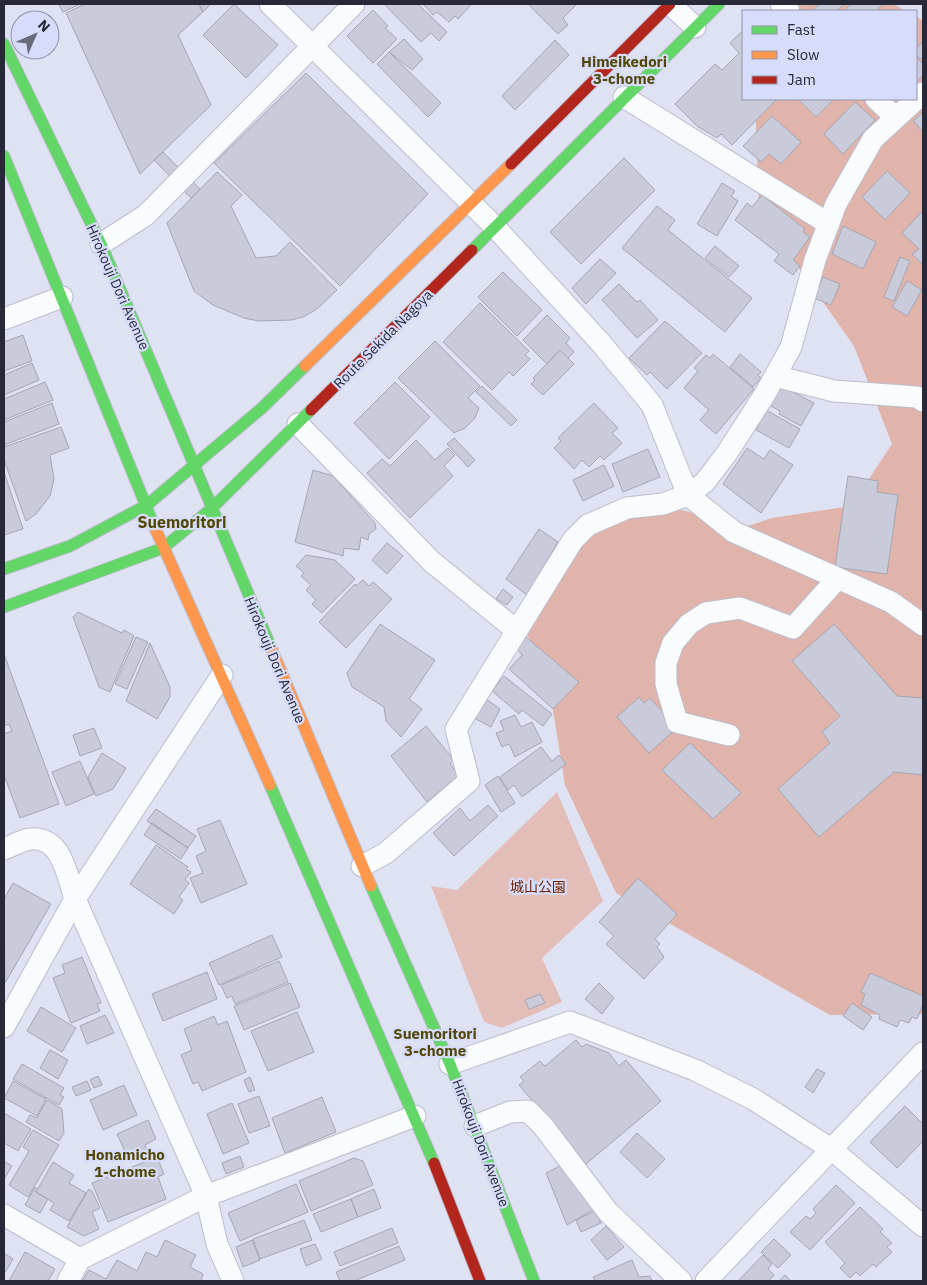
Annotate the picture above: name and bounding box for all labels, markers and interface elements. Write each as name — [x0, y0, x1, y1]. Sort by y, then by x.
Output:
north arrow — [10, 10, 60, 60]
legend — [742, 10, 917, 100]
text: N — [34, 16, 54, 36]
text: Fast — [787, 20, 815, 39]
text: Slow — [787, 45, 820, 64]
district label: Himeikedori 3-chome — [581, 52, 667, 88]
text: Jam — [787, 70, 816, 89]
street label: Hirokouji Dori Avenue — [82, 221, 154, 353]
street label: Route Sekida Nagoya — [330, 285, 437, 392]
district label: Suemoritori — [137, 512, 227, 532]
street label: Hirokouji Dori Avenue — [240, 594, 310, 726]
park label: 城山公園 — [510, 878, 566, 896]
district label: Suemoritori 3-chome — [393, 1024, 477, 1060]
street label: Hirokouji Dori Avenue — [448, 1077, 514, 1210]
district label: Honamicho 1-chome — [85, 1145, 165, 1181]

